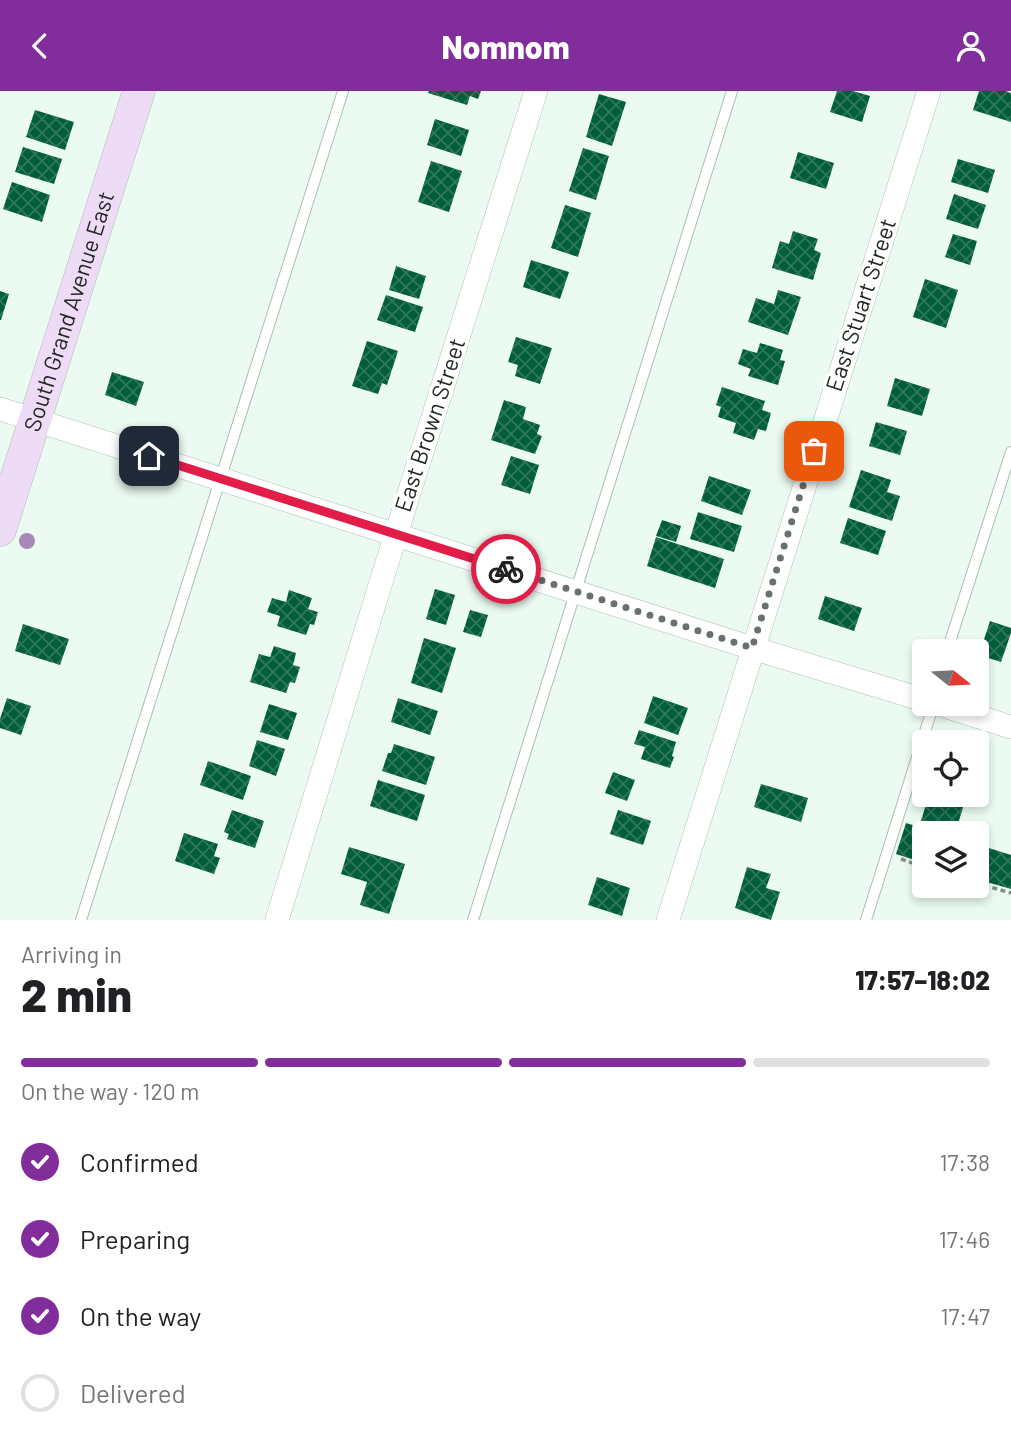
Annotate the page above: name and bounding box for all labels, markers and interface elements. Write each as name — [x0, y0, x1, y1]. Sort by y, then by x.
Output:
icon: back — [21, 27, 59, 65]
text: Nomnom — [441, 27, 570, 65]
icon: person — [952, 27, 990, 65]
street label: South Grand Avenue East — [17, 188, 119, 435]
street label: East Stuart Street — [819, 215, 901, 395]
street label: East Brown Street — [388, 334, 470, 515]
pin — [784, 421, 844, 481]
pin — [119, 426, 179, 486]
icon: bag — [795, 432, 833, 470]
icon: home — [130, 437, 168, 475]
courier — [471, 534, 541, 604]
icon: bike — [487, 550, 525, 588]
north arrow — [912, 639, 989, 716]
map controls — [912, 639, 989, 898]
button: locate — [912, 730, 989, 807]
button: layers — [912, 821, 989, 898]
text: Arriving in — [21, 940, 122, 968]
text: 17:57–18:02 — [855, 964, 990, 995]
text: 2 min — [21, 966, 132, 1021]
text: On the way · 120 m — [21, 1077, 199, 1105]
icon: check — [21, 1143, 59, 1181]
text: Confirmed — [80, 1146, 199, 1177]
text: 17:38 — [939, 1148, 990, 1176]
icon: check — [21, 1220, 59, 1258]
text: Preparing — [80, 1223, 190, 1254]
text: 17:46 — [939, 1225, 990, 1253]
icon: check — [21, 1297, 59, 1335]
text: On the way — [80, 1300, 201, 1331]
text: 17:47 — [940, 1302, 990, 1330]
text: Delivered — [80, 1377, 186, 1408]

